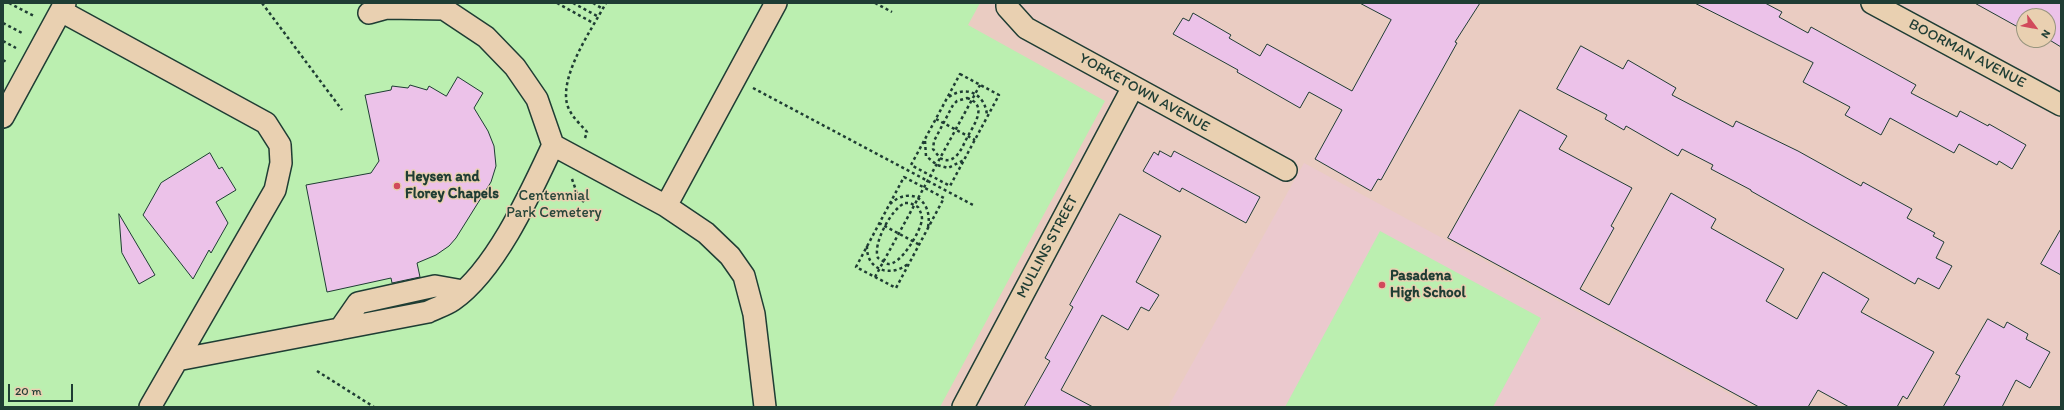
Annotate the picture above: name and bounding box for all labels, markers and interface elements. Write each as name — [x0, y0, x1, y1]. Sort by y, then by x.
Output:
north arrow — [2016, 8, 2056, 48]
street label: BOORMAN AVENUE — [1905, 16, 2029, 92]
text: N — [2038, 27, 2053, 41]
street label: YORKETOWN AVENUE — [1075, 50, 1213, 136]
place label: Heysen and Florey Chapels — [405, 168, 499, 203]
marker: Heysen and Florey Chapels — [392, 181, 402, 191]
park label: Centennial Park Cemetery — [506, 187, 602, 222]
street label: MULLINS STREET — [1013, 192, 1083, 302]
place label: Pasadena High School — [1390, 267, 1466, 302]
marker: Pasadena High School — [1377, 280, 1387, 290]
scale bar — [10, 376, 75, 402]
text: 20 m — [15, 384, 42, 398]

